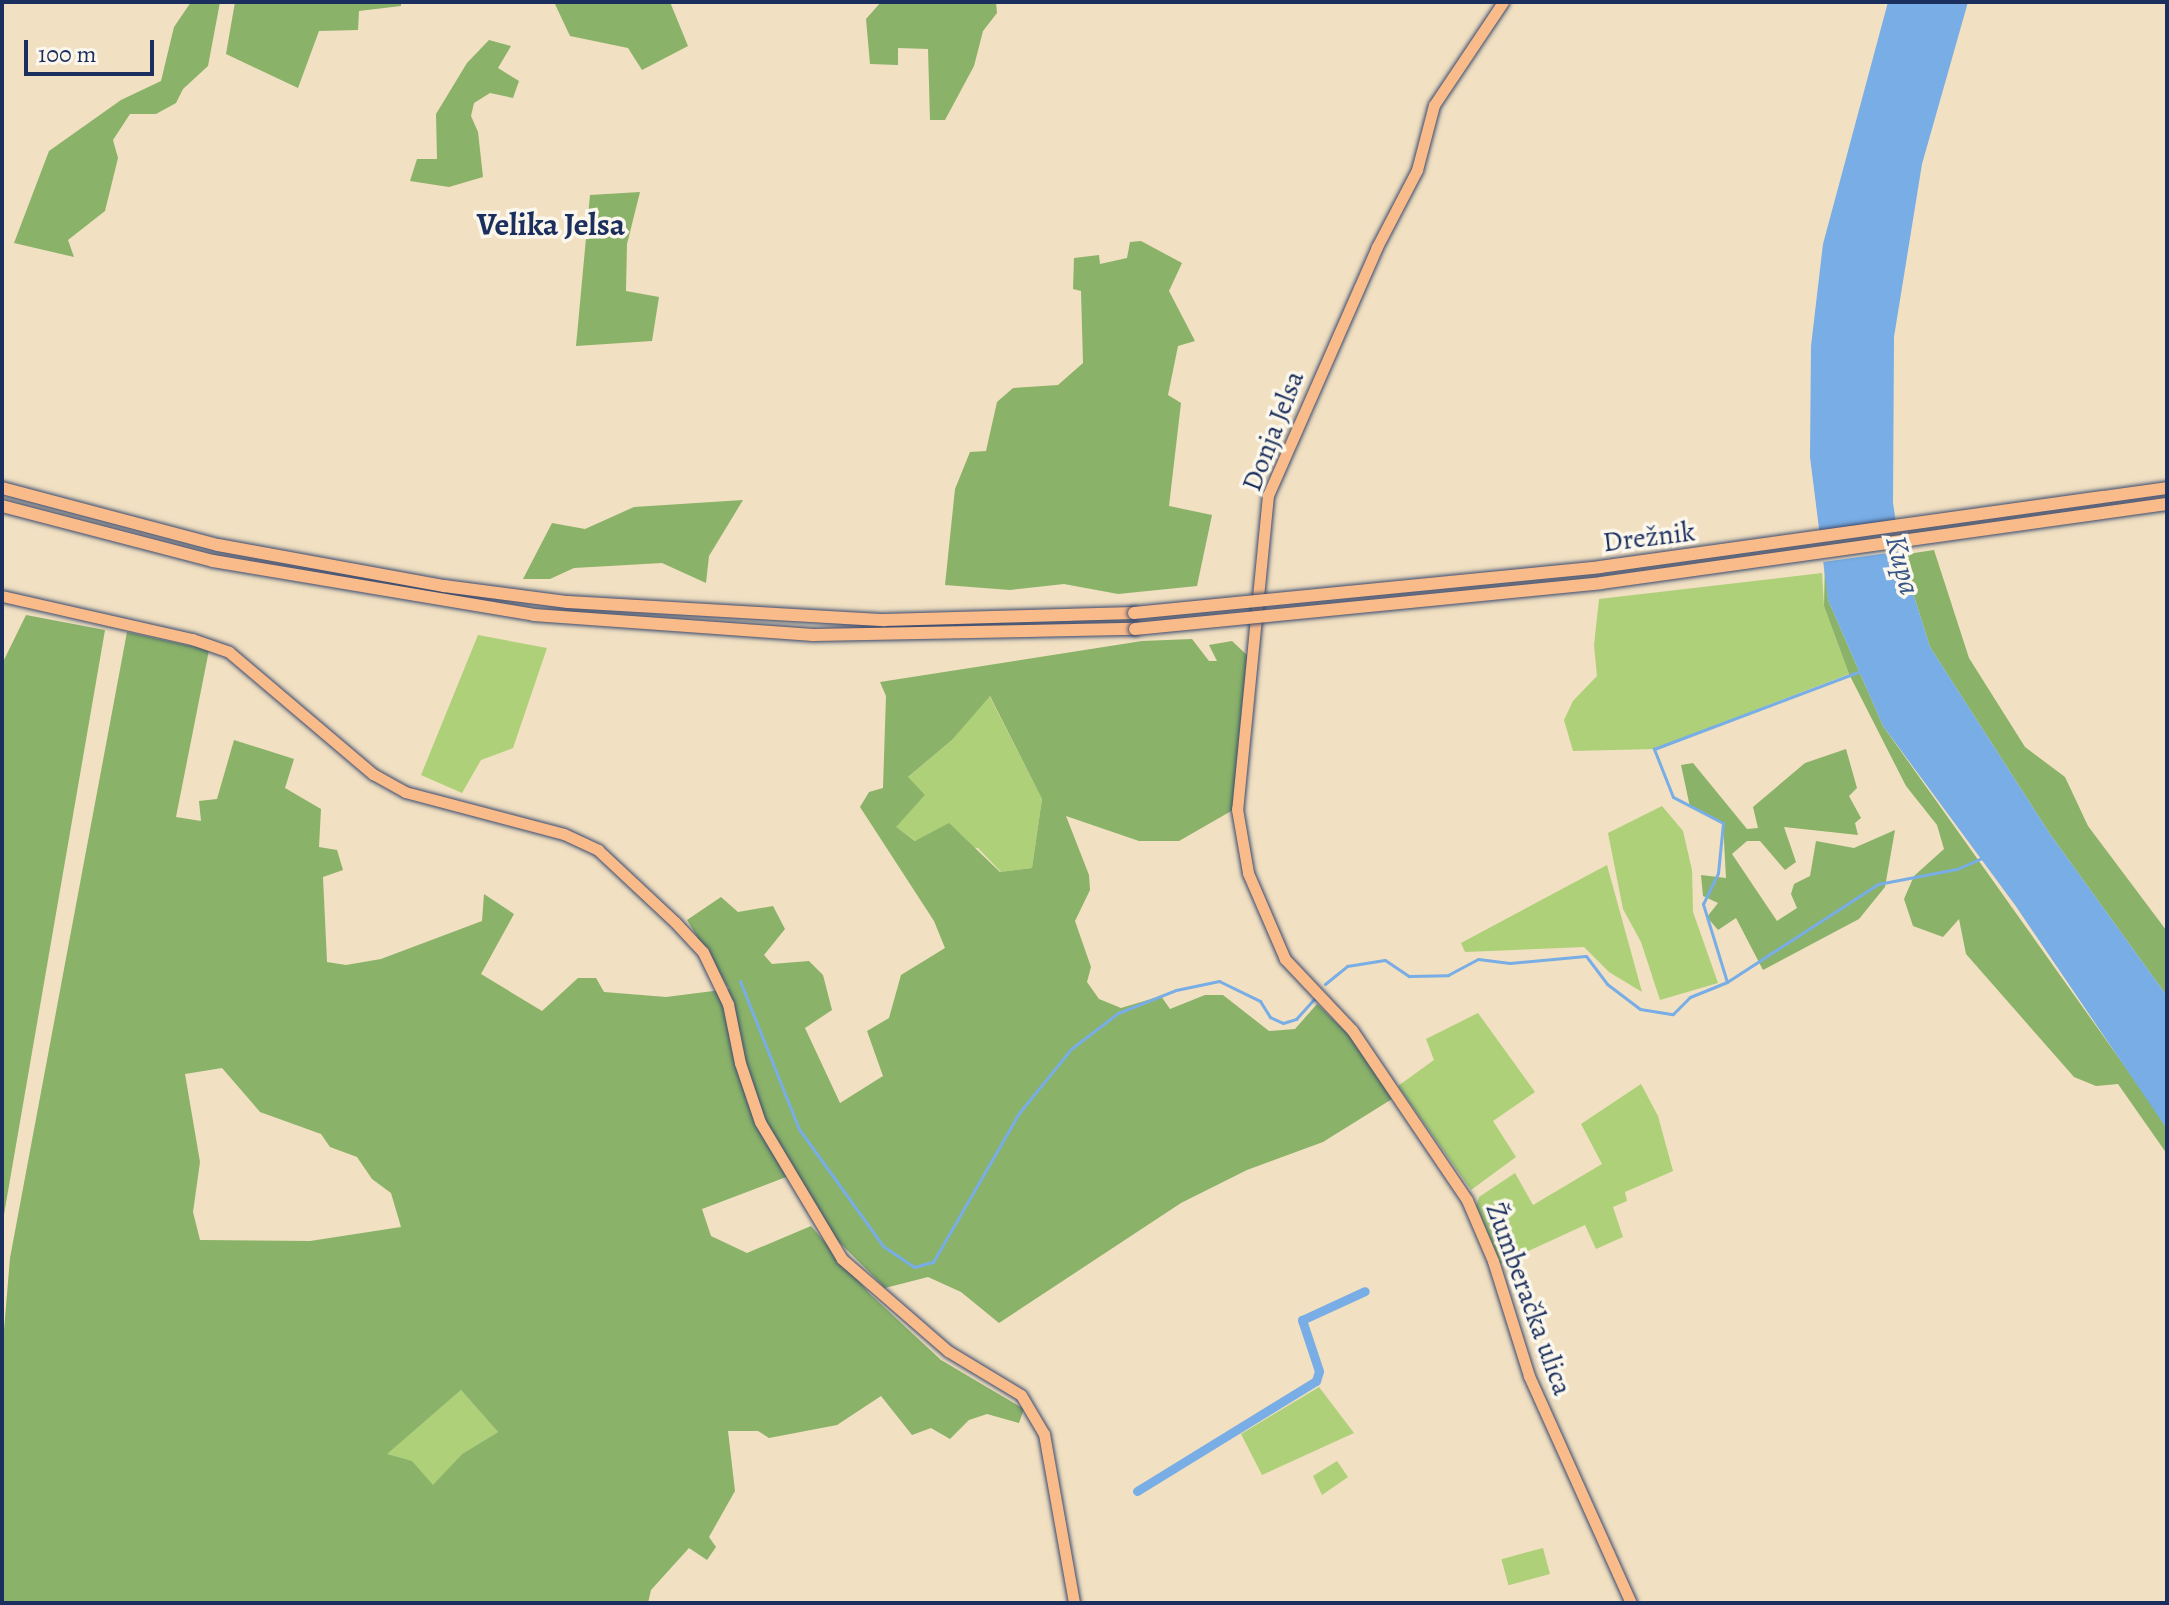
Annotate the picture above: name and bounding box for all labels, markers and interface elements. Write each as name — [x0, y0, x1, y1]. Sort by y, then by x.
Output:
scale bar — [28, 24, 158, 74]
text: 100 m — [38, 38, 97, 70]
district label: Velika Jelsa — [477, 205, 625, 243]
street label: Donja Jelsa — [1235, 366, 1311, 496]
street label: Drežnik — [1601, 515, 1697, 559]
water label: Kupa — [1878, 531, 1928, 599]
street label: Žumberačka ulica — [1479, 1198, 1579, 1400]

